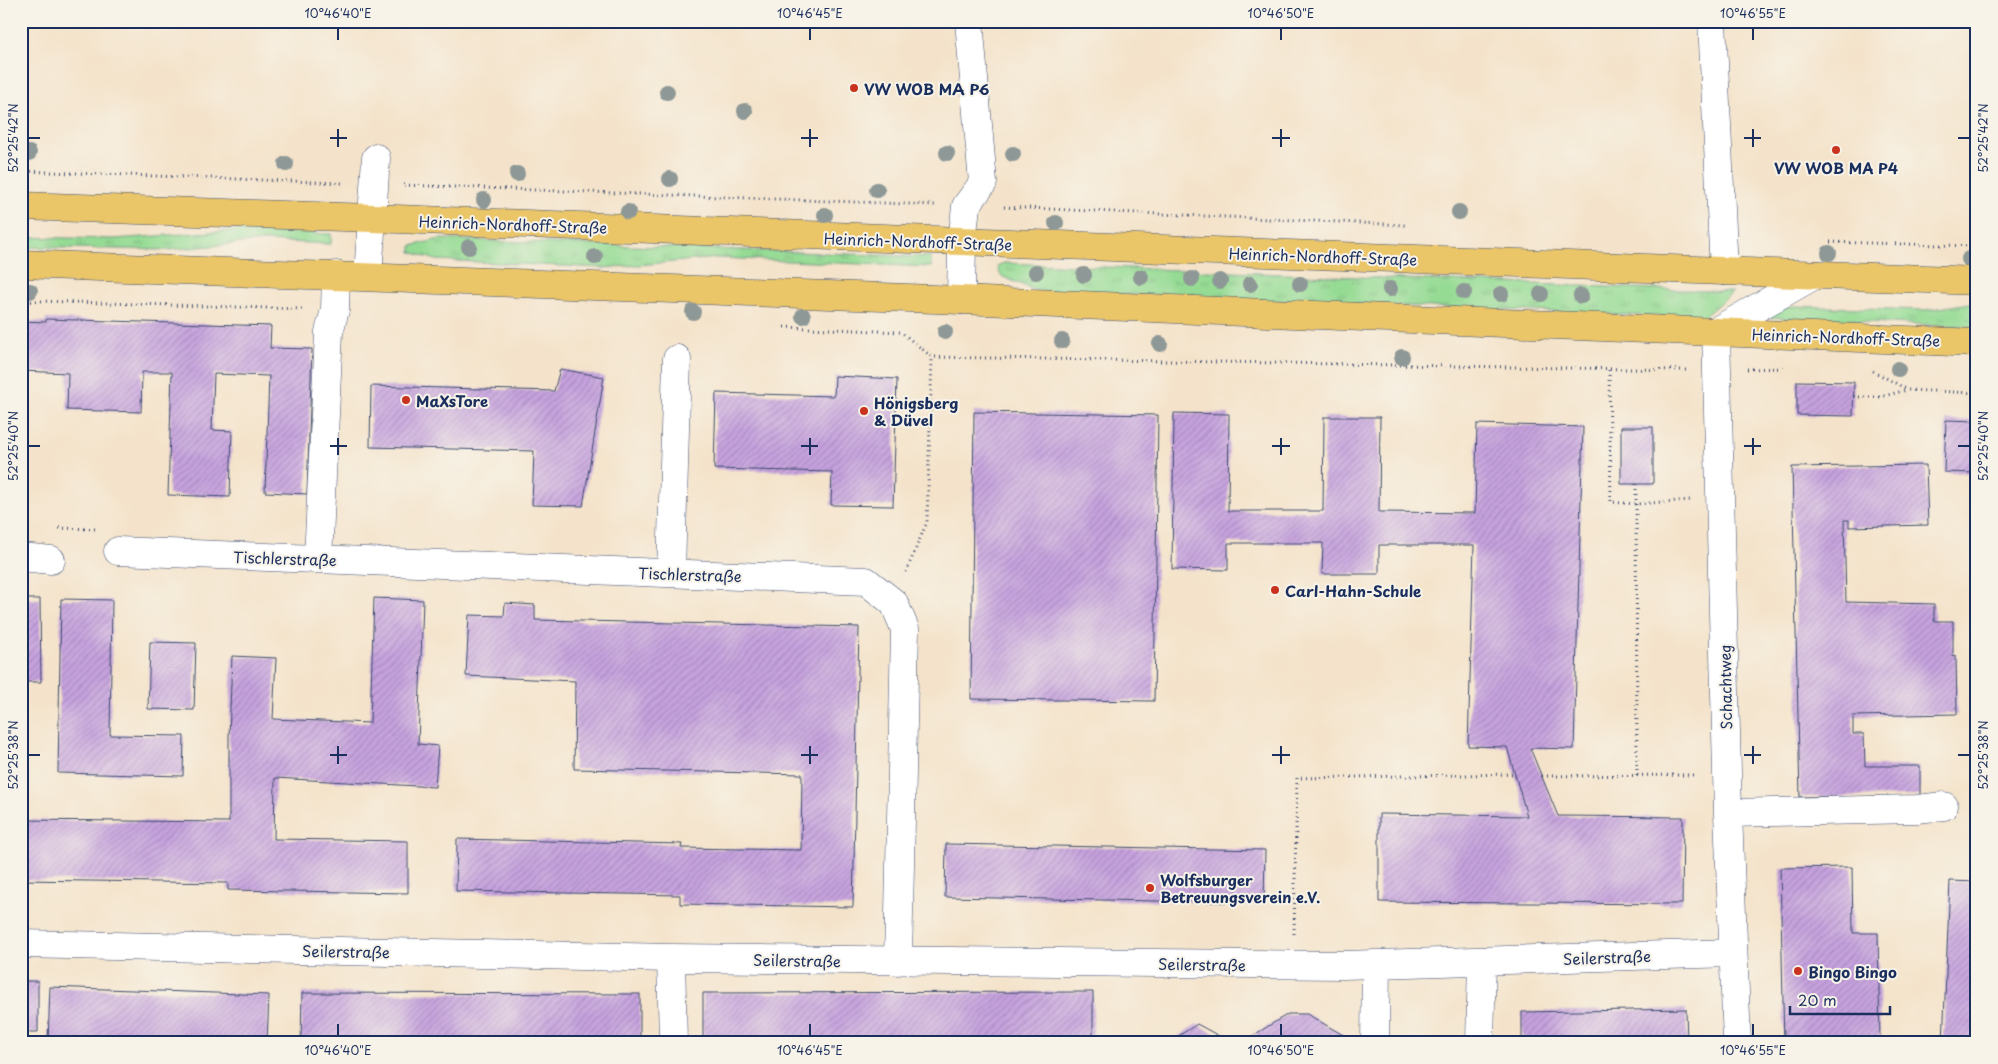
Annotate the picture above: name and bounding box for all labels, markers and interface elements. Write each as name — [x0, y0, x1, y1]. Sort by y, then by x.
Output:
text: 10°46'40"E — [304, 4, 372, 22]
text: 10°46'45"E — [777, 4, 843, 22]
text: 10°46'50"E — [1248, 4, 1314, 22]
text: 10°46'55"E — [1720, 4, 1786, 22]
place label: VW WOB MA P6 — [864, 77, 990, 100]
marker: VW WOB MA P6 — [848, 82, 860, 94]
text: 52°25'42"N — [4, 103, 22, 173]
text: 52°25'42"N — [1974, 103, 1992, 173]
marker: VW WOB MA P4 — [1830, 144, 1842, 156]
place label: VW WOB MA P4 — [1774, 156, 1898, 179]
street label: Heinrich-Nordhoff-Straße — [418, 209, 608, 239]
street label: Heinrich-Nordhoff-Straße — [823, 226, 1013, 256]
street label: Heinrich-Nordhoff-Straße — [1228, 241, 1418, 271]
street label: Heinrich-Nordhoff-Straße — [1751, 322, 1941, 352]
place label: MaXsTore — [416, 389, 488, 412]
place label: Hönigsberg & Düvel — [874, 391, 958, 431]
marker: MaXsTore — [400, 394, 412, 406]
marker: Hönigsberg & Düvel — [858, 405, 870, 417]
text: 52°25'40"N — [4, 411, 22, 481]
text: 52°25'40"N — [1974, 411, 1992, 481]
street label: Tischlerstraße — [233, 545, 337, 571]
street label: Tischlerstraße — [638, 561, 742, 587]
place label: Carl-Hahn-Schule — [1285, 579, 1421, 602]
marker: Carl-Hahn-Schule — [1269, 584, 1281, 596]
street label: Schachtweg — [1713, 644, 1737, 730]
text: 52°25'38"N — [4, 720, 22, 790]
text: 52°25'38"N — [1974, 720, 1992, 790]
place label: Wolfsburger Betreuungsverein e.V. — [1160, 868, 1321, 908]
marker: Wolfsburger Betreuungsverein e.V. — [1144, 882, 1156, 894]
street label: Seilerstraße — [302, 939, 390, 963]
street label: Seilerstraße — [1563, 944, 1651, 970]
street label: Seilerstraße — [753, 948, 841, 972]
street label: Seilerstraße — [1158, 952, 1246, 976]
place label: Bingo Bingo — [1808, 960, 1897, 983]
marker: Bingo Bingo — [1792, 965, 1804, 977]
scale bar — [1790, 984, 1890, 1016]
text: 20 m — [1798, 988, 1837, 1011]
text: 10°46'40"E — [304, 1041, 372, 1059]
text: 10°46'45"E — [777, 1041, 843, 1059]
text: 10°46'50"E — [1248, 1041, 1314, 1059]
text: 10°46'55"E — [1720, 1041, 1786, 1059]

